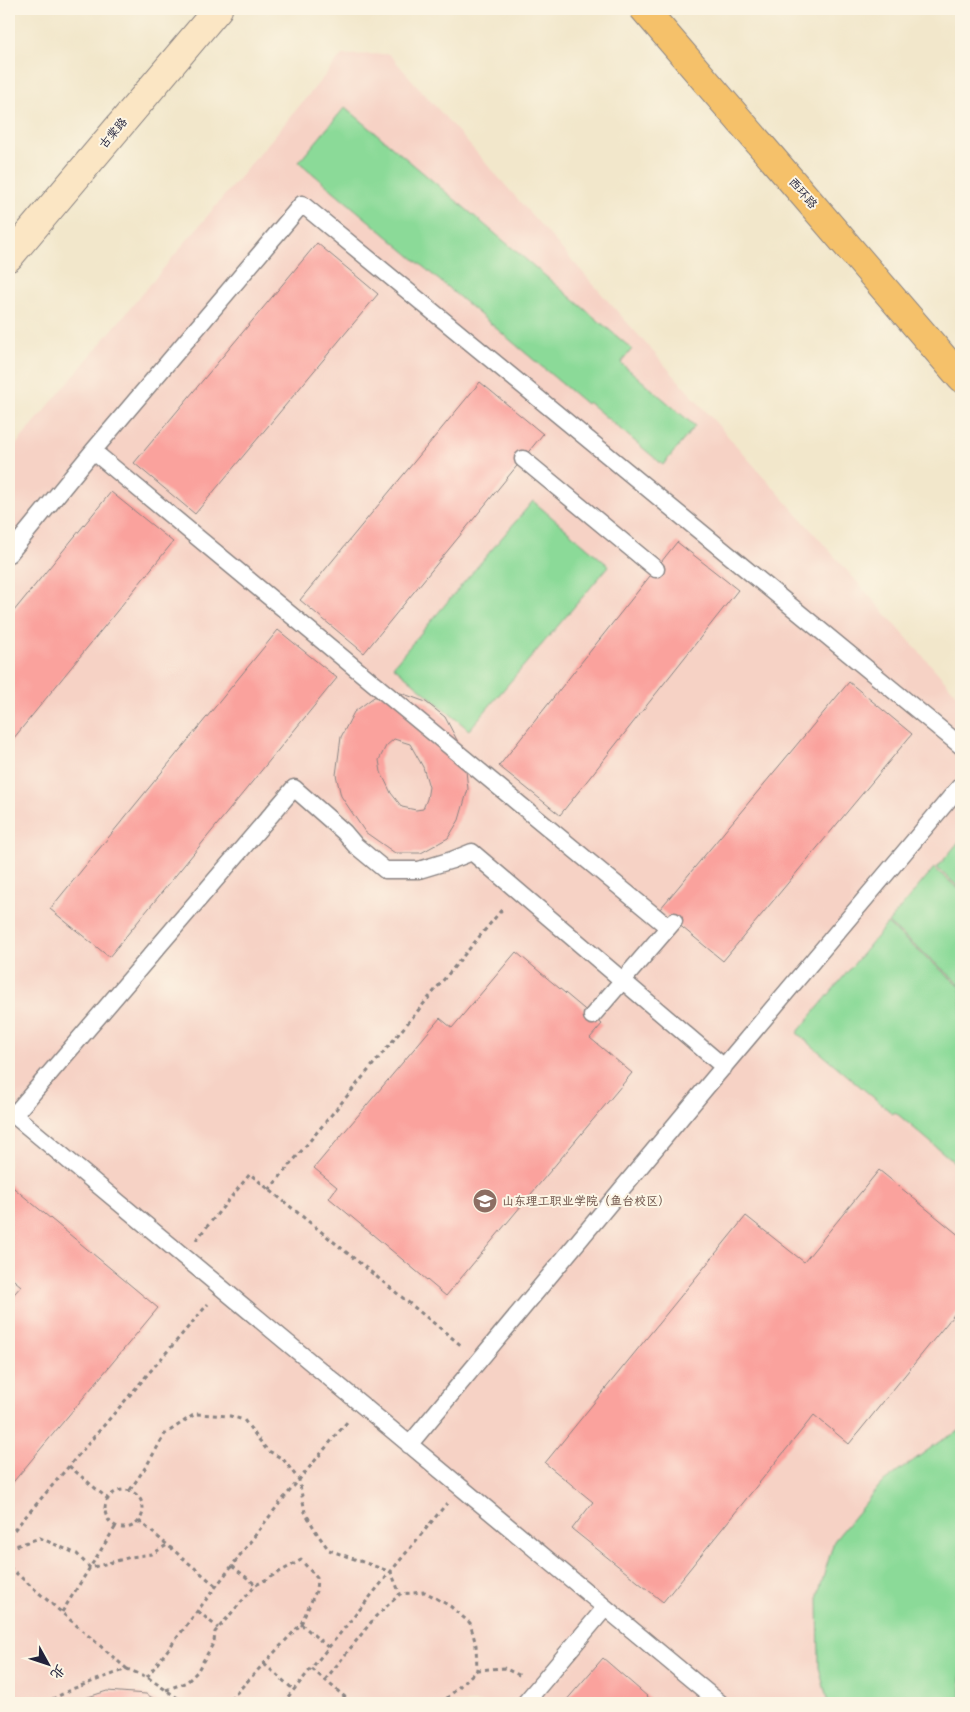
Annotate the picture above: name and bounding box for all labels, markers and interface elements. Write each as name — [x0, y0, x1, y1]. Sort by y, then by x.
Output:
street label: 古棠路 — [95, 114, 130, 151]
street label: 西环路 — [786, 174, 821, 211]
school or university icon: 山东理工职业学院（鱼台校区） — [472, 1188, 498, 1214]
place label: 山东理工职业学院（鱼台校区） — [502, 1193, 670, 1208]
north arrow — [22, 1640, 72, 1690]
text: 北 — [47, 1661, 69, 1684]

